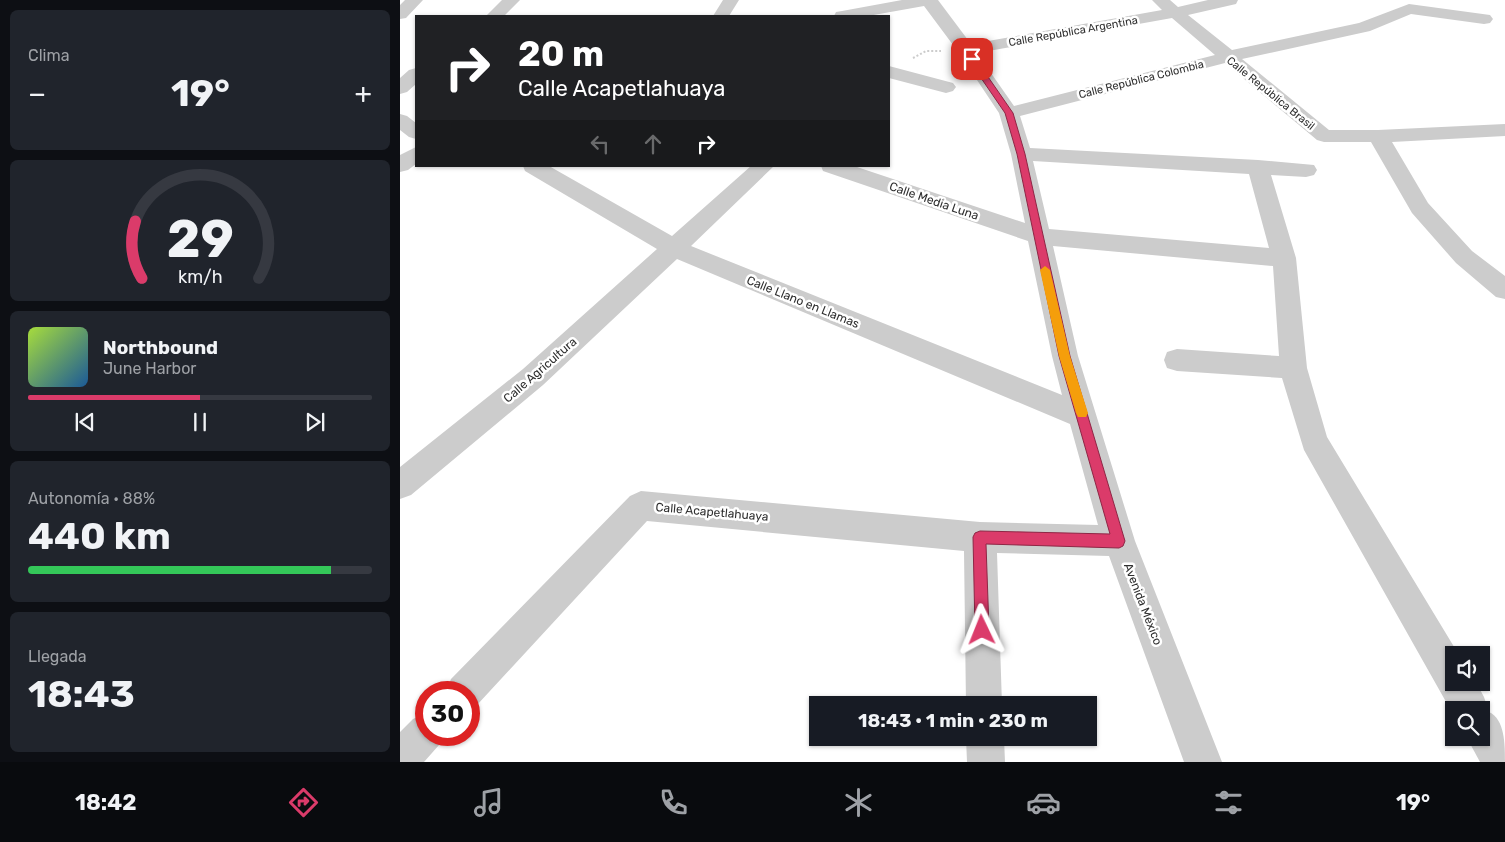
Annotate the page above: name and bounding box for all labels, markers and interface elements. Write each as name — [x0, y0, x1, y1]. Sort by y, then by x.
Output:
street label: Calle República Argentina — [1007, 14, 1139, 49]
text: 20 m — [518, 33, 604, 75]
icon: right — [435, 35, 500, 100]
pin — [951, 38, 993, 80]
icon: arrive — [958, 45, 986, 73]
text: Clima — [28, 46, 69, 65]
street label: Calle República Brasil — [1224, 54, 1317, 133]
street label: Calle República Colombia — [1077, 58, 1205, 101]
text: 19° — [171, 70, 230, 116]
text: Calle Acapetlahuaya — [518, 75, 725, 102]
text: − — [28, 77, 46, 110]
text: + — [355, 77, 372, 110]
icon: left — [586, 130, 614, 158]
icon: ahead — [639, 130, 667, 158]
icon: right — [692, 130, 720, 158]
street label: Calle Media Luna — [887, 179, 981, 223]
text: 29 — [166, 208, 234, 270]
text: km/h — [178, 266, 222, 287]
street label: Calle Llano en Llamas — [745, 273, 861, 331]
street label: Calle Agricultura — [501, 334, 579, 406]
text: Northbound — [103, 336, 218, 359]
text: June Harbor — [103, 359, 196, 378]
icon: previous — [71, 408, 99, 436]
icon: pause — [186, 408, 214, 436]
icon: next — [301, 408, 329, 436]
text: Autonomía · 88% — [28, 489, 155, 508]
street label: Calle Acapetlahuaya — [655, 500, 769, 524]
text: 440 km — [28, 513, 171, 559]
street label: Avenida México — [1121, 561, 1165, 647]
position arrow — [955, 603, 1007, 655]
map controls — [1445, 646, 1490, 746]
button: sound — [1445, 646, 1490, 691]
text: Llegada — [28, 647, 87, 666]
text: 18:43 — [28, 671, 135, 717]
speed limit sign: 30 — [415, 681, 480, 746]
button: search — [1445, 701, 1490, 746]
text: 18:43 · 1 min · 230 m — [858, 709, 1048, 732]
icon: directions — [286, 785, 321, 820]
icon: music — [471, 785, 506, 820]
icon: phone — [656, 785, 691, 820]
icon: climate — [841, 785, 876, 820]
icon: car — [1026, 785, 1061, 820]
icon: filters — [1211, 785, 1246, 820]
text: 18:42 — [75, 789, 137, 816]
text: 19° — [1396, 789, 1430, 816]

